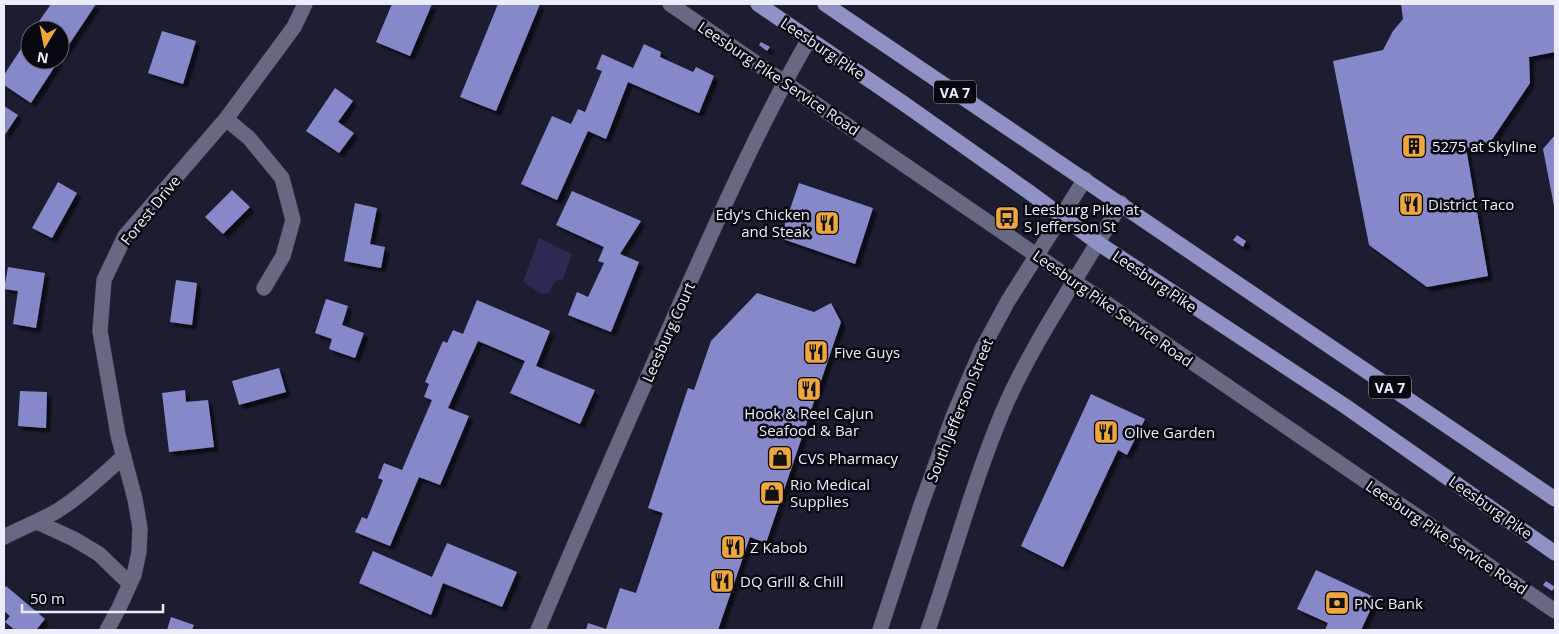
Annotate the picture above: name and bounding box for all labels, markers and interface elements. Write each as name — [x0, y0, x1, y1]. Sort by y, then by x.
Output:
street label: Leesburg Pike — [777, 12, 869, 84]
street label: Leesburg Pike Service Road — [694, 16, 864, 140]
north arrow — [20, 20, 70, 70]
text: N — [35, 48, 50, 69]
road number: VA 7 — [934, 80, 976, 104]
building icon: 5275 at Skyline — [1401, 133, 1427, 159]
place label: 5275 at Skyline — [1432, 136, 1537, 156]
street label: Forest Drive — [116, 171, 184, 249]
restaurant icon: District Taco — [1398, 191, 1424, 217]
place label: District Taco — [1428, 194, 1514, 214]
place label: Leesburg Pike at S Jefferson St — [1024, 199, 1139, 236]
place label: Edy's Chicken and Steak — [716, 204, 810, 241]
bus stop icon: Leesburg Pike at S Jefferson St — [994, 205, 1020, 231]
restaurant icon: Edy's Chicken and Steak — [814, 210, 840, 236]
street label: Leesburg Pike Service Road — [1029, 245, 1197, 371]
street label: Leesburg Pike — [1109, 245, 1201, 317]
street label: Leesburg Court — [637, 279, 699, 385]
street label: South Jefferson Street — [921, 335, 997, 485]
restaurant icon: Five Guys — [803, 339, 829, 365]
place label: Five Guys — [834, 342, 900, 362]
restaurant icon: Hook & Reel Cajun Seafood & Bar — [796, 376, 822, 402]
road number: VA 7 — [1369, 376, 1411, 398]
place label: Hook & Reel Cajun Seafood & Bar — [744, 403, 874, 440]
restaurant icon: Olive Garden — [1093, 419, 1119, 445]
place label: Olive Garden — [1124, 422, 1215, 442]
shop icon: CVS Pharmacy — [767, 445, 793, 471]
place label: CVS Pharmacy — [798, 448, 899, 468]
street label: Leesburg Pike — [1445, 471, 1537, 543]
place label: Rio Medical Supplies — [790, 474, 870, 511]
street label: Leesburg Pike Service Road — [1362, 475, 1532, 599]
shop icon: Rio Medical Supplies — [759, 480, 785, 506]
restaurant icon: Z Kabob — [720, 534, 746, 560]
place label: Z Kabob — [750, 537, 807, 557]
restaurant icon: DQ Grill & Chill — [709, 568, 735, 594]
place label: DQ Grill & Chill — [740, 571, 844, 591]
scale bar — [22, 582, 164, 614]
text: 50 m — [30, 588, 65, 608]
bank icon: PNC Bank — [1324, 590, 1350, 616]
place label: PNC Bank — [1354, 593, 1423, 613]

